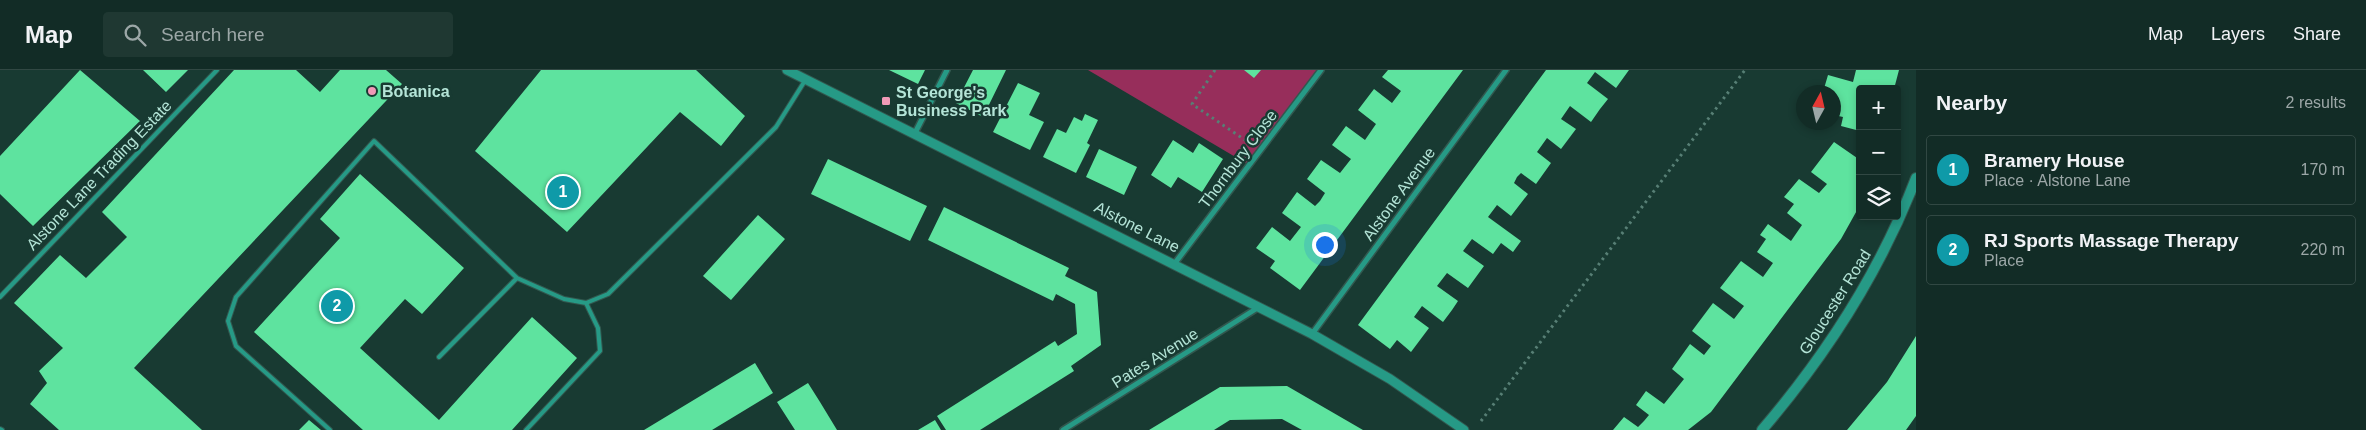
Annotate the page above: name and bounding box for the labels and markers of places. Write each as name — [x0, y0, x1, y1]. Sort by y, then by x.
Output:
place label: Botanica — [382, 83, 450, 100]
place label: St George's Business Park — [896, 84, 1006, 119]
marker: Botanica — [366, 85, 378, 97]
marker: St George's Business Park — [880, 95, 892, 107]
pin: 1 — [547, 173, 579, 211]
pin: 2 — [321, 287, 353, 325]

